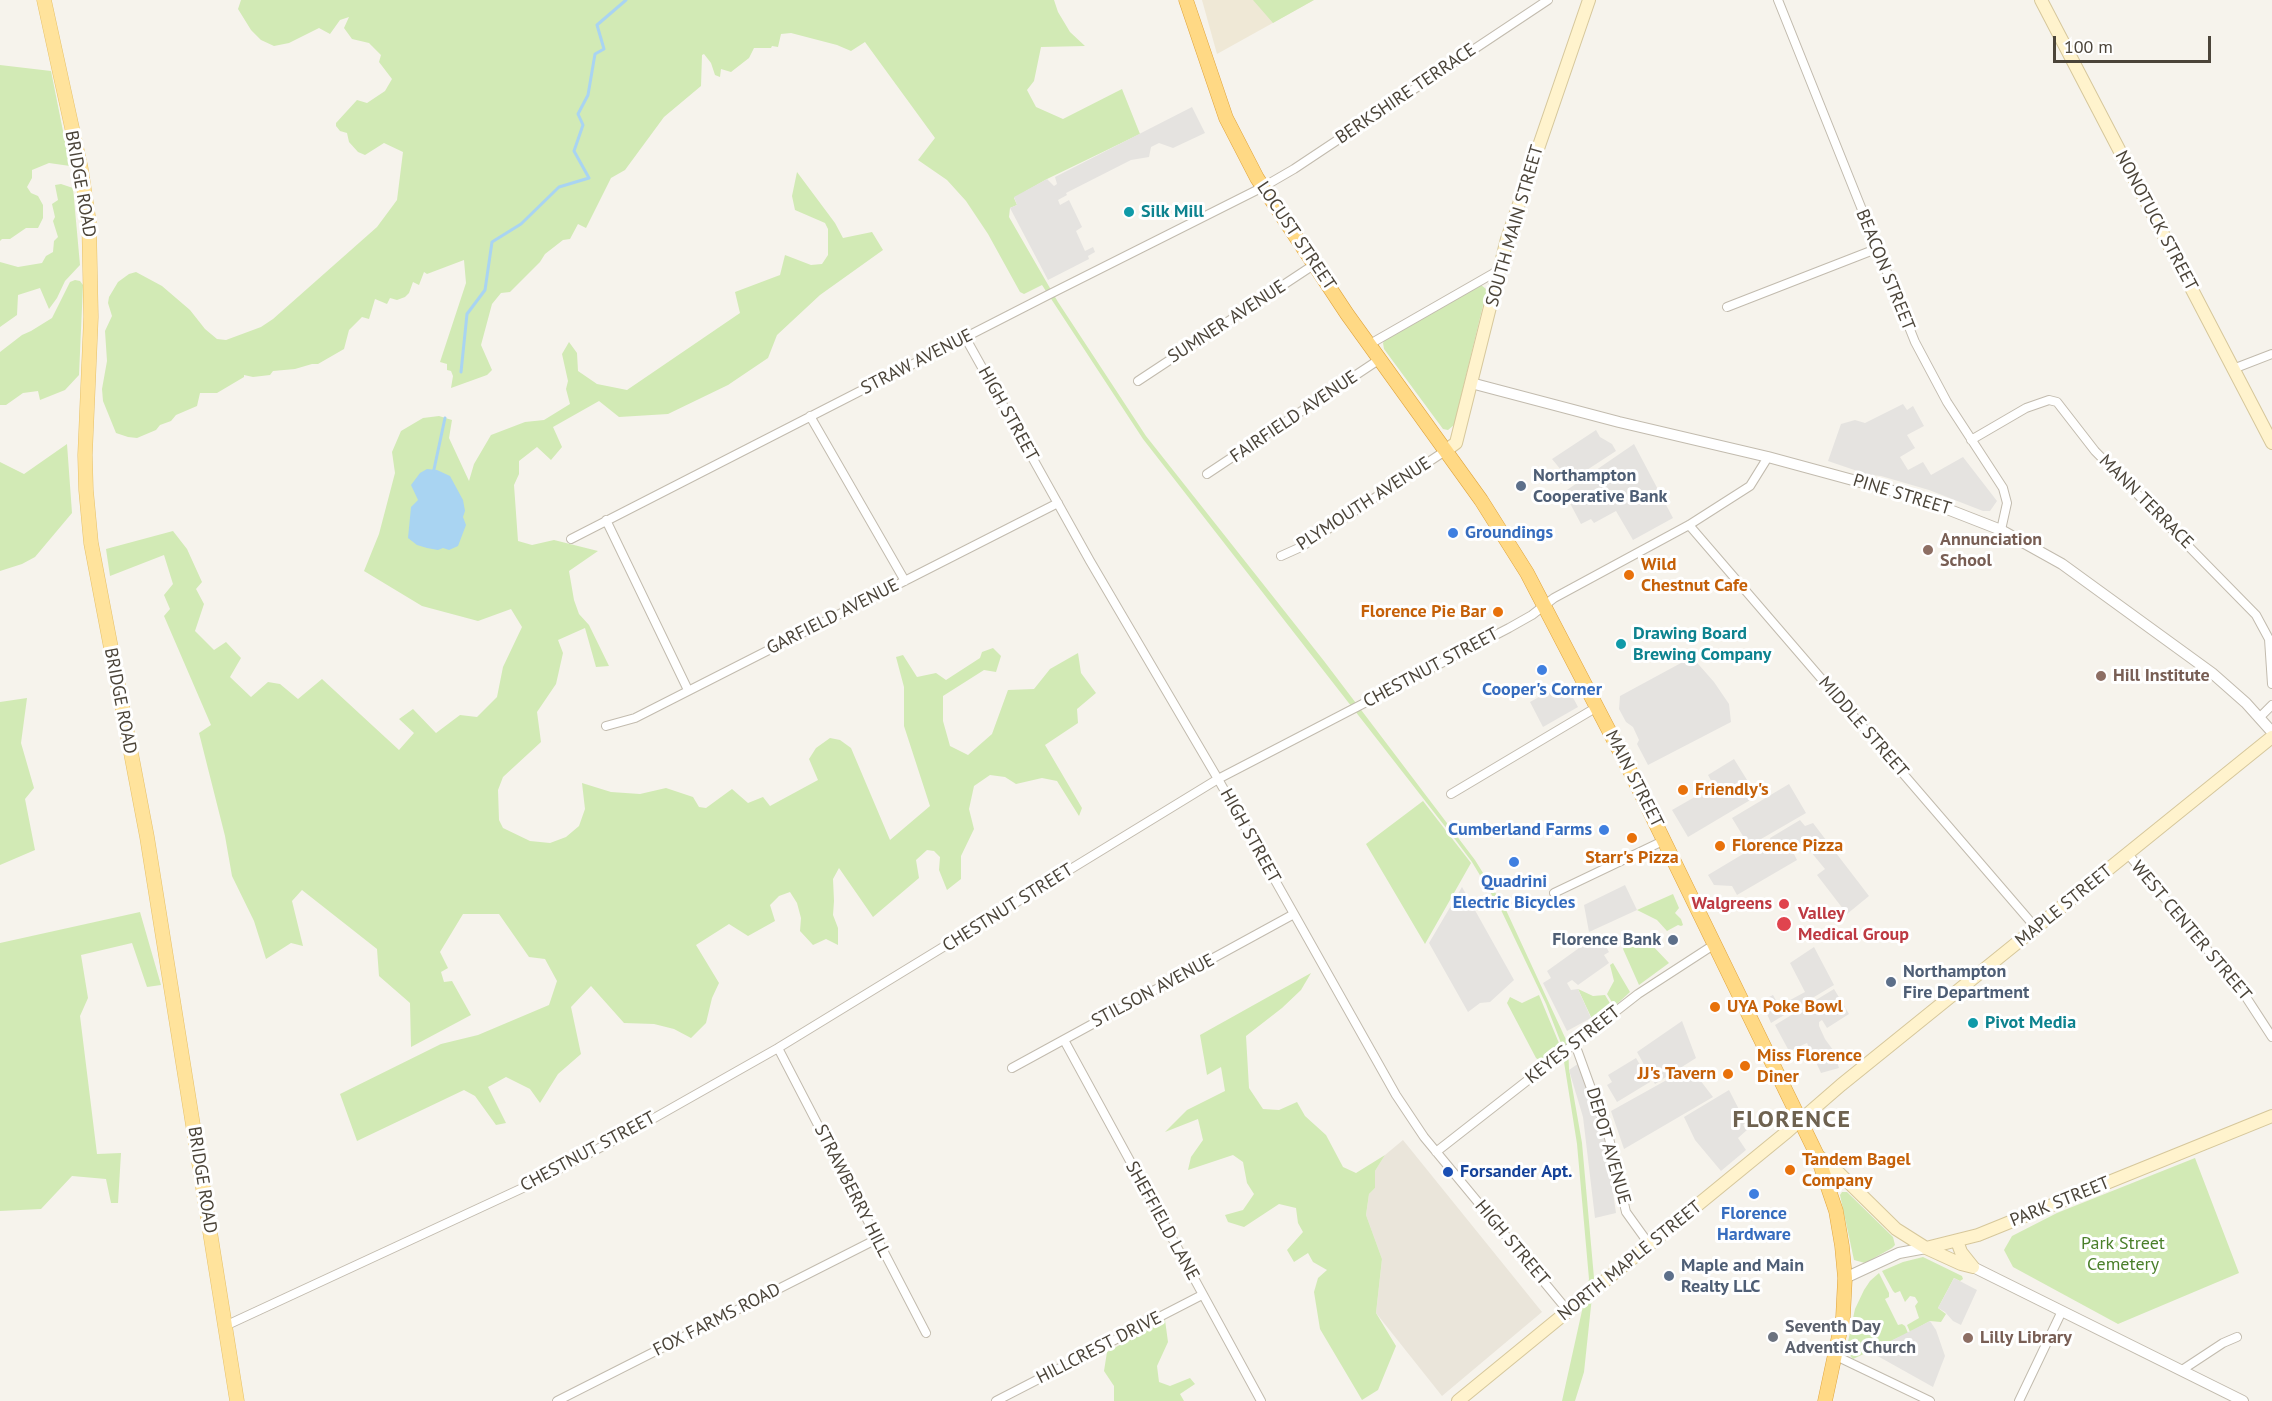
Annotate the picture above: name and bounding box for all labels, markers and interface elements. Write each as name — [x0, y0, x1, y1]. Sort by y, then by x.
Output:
scale bar — [2056, 24, 2214, 62]
text: 100 m — [2064, 35, 2113, 58]
street label: BERKSHIRE TERRACE — [1332, 39, 1480, 149]
street label: BRIDGE ROAD — [60, 129, 100, 239]
street label: SOUTH MAIN STREET — [1482, 143, 1548, 309]
street label: NONOTUCK STREET — [2110, 147, 2202, 295]
street label: LOCUST STREET — [1252, 178, 1340, 294]
place label: Silk Mill — [1141, 201, 1204, 223]
marker: Silk Mill — [1122, 205, 1136, 219]
street label: BEACON STREET — [1851, 206, 1919, 334]
street label: SUMNER AVENUE — [1164, 276, 1290, 368]
street label: STRAW AVENUE — [857, 325, 977, 399]
street label: HIGH STREET — [973, 363, 1043, 465]
street label: FAIRFIELD AVENUE — [1226, 366, 1362, 468]
street label: MANN TERRACE — [2094, 450, 2198, 554]
street label: PLYMOUTH AVENUE — [1293, 453, 1435, 555]
place label: Northampton Cooperative Bank — [1533, 465, 1667, 508]
street label: PINE STREET — [1850, 470, 1954, 520]
marker: Northampton Cooperative Bank — [1514, 479, 1528, 493]
place label: Groundings — [1465, 522, 1553, 544]
marker: Groundings — [1446, 526, 1460, 540]
place label: Annunciation School — [1940, 529, 2042, 572]
marker: Annunciation School — [1921, 543, 1935, 557]
place label: Wild Chestnut Cafe — [1641, 554, 1748, 596]
marker: Wild Chestnut Cafe — [1622, 568, 1636, 582]
street label: GARFIELD AVENUE — [763, 574, 903, 660]
place label: Florence Pie Bar — [1361, 601, 1486, 623]
marker: Florence Pie Bar — [1491, 605, 1505, 619]
street label: CHESTNUT STREET — [1360, 623, 1502, 713]
place label: Drawing Board Brewing Company — [1633, 623, 1771, 666]
marker: Drawing Board Brewing Company — [1614, 637, 1628, 651]
street label: BRIDGE ROAD — [99, 646, 141, 756]
marker: Cooper's Corner — [1535, 663, 1549, 677]
place label: Hill Institute — [2113, 665, 2210, 687]
marker: Hill Institute — [2094, 669, 2108, 683]
street label: MIDDLE STREET — [1813, 672, 1913, 782]
place label: Cooper's Corner — [1482, 679, 1602, 701]
street label: MAIN STREET — [1600, 727, 1668, 831]
place label: Friendly's — [1695, 779, 1769, 801]
marker: Friendly's — [1676, 783, 1690, 797]
street label: HIGH STREET — [1215, 785, 1285, 887]
place label: Cumberland Farms — [1448, 819, 1592, 841]
marker: Cumberland Farms — [1597, 823, 1611, 837]
marker: Starr's Pizza — [1625, 831, 1639, 845]
place label: Florence Pizza — [1732, 835, 1843, 857]
marker: Florence Pizza — [1713, 839, 1727, 853]
place label: Starr's Pizza — [1585, 847, 1679, 869]
marker: Quadrini Electric Bicycles — [1507, 855, 1521, 869]
street label: WEST CENTER STREET — [2126, 857, 2256, 1005]
street label: CHESTNUT STREET — [939, 859, 1077, 957]
street label: MAPLE STREET — [2011, 860, 2117, 952]
place label: Quadrini Electric Bicycles — [1453, 871, 1575, 914]
place label: Walgreens — [1692, 893, 1772, 915]
marker: Walgreens — [1777, 897, 1791, 911]
place label: Valley Medical Group — [1798, 903, 1909, 946]
marker: Valley Medical Group — [1775, 915, 1793, 933]
place label: Florence Bank — [1552, 929, 1661, 951]
marker: Florence Bank — [1666, 933, 1680, 947]
street label: STILSON AVENUE — [1088, 950, 1218, 1032]
place label: Northampton Fire Department — [1903, 961, 2029, 1004]
marker: Northampton Fire Department — [1884, 975, 1898, 989]
place label: UYA Poke Bowl — [1727, 996, 1843, 1018]
marker: UYA Poke Bowl — [1708, 1000, 1722, 1014]
street label: KEYES STREET — [1521, 1001, 1625, 1089]
place label: Pivot Media — [1985, 1012, 2076, 1034]
marker: Pivot Media — [1966, 1016, 1980, 1030]
place label: Miss Florence Diner — [1757, 1045, 1862, 1088]
marker: Miss Florence Diner — [1738, 1059, 1752, 1073]
place label: JJ's Tavern — [1638, 1063, 1716, 1085]
marker: JJ's Tavern — [1721, 1067, 1735, 1081]
street label: DEPOT AVENUE — [1581, 1085, 1635, 1207]
district label: FLORENCE — [1732, 1106, 1852, 1134]
street label: CHESTNUT STREET — [517, 1107, 659, 1197]
street label: STRAWBERRY HILL — [809, 1121, 895, 1261]
street label: BRIDGE ROAD — [183, 1125, 221, 1235]
place label: Tandem Bagel Company — [1802, 1149, 1911, 1192]
street label: SHEFFIELD LANE — [1120, 1158, 1204, 1284]
place label: Forsander Apt. — [1460, 1161, 1572, 1183]
marker: Tandem Bagel Company — [1783, 1163, 1797, 1177]
marker: Forsander Apt. — [1441, 1165, 1455, 1179]
street label: PARK STREET — [2007, 1172, 2113, 1232]
marker: Florence Hardware — [1747, 1187, 1761, 1201]
street label: HIGH STREET — [1470, 1196, 1554, 1290]
street label: NORTH MAPLE STREET — [1554, 1196, 1706, 1326]
place label: Florence Hardware — [1717, 1203, 1791, 1246]
park label: Park Street Cemetery — [2081, 1233, 2165, 1276]
place label: Maple and Main Realty LLC — [1681, 1255, 1804, 1298]
marker: Maple and Main Realty LLC — [1662, 1269, 1676, 1283]
street label: FOX FARMS ROAD — [650, 1279, 784, 1361]
street label: HILLCREST DRIVE — [1033, 1307, 1165, 1389]
place label: Seventh Day Adventist Church — [1785, 1316, 1916, 1358]
place label: Lilly Library — [1980, 1327, 2072, 1349]
marker: Seventh Day Adventist Church — [1766, 1330, 1780, 1344]
marker: Lilly Library — [1961, 1331, 1975, 1345]

